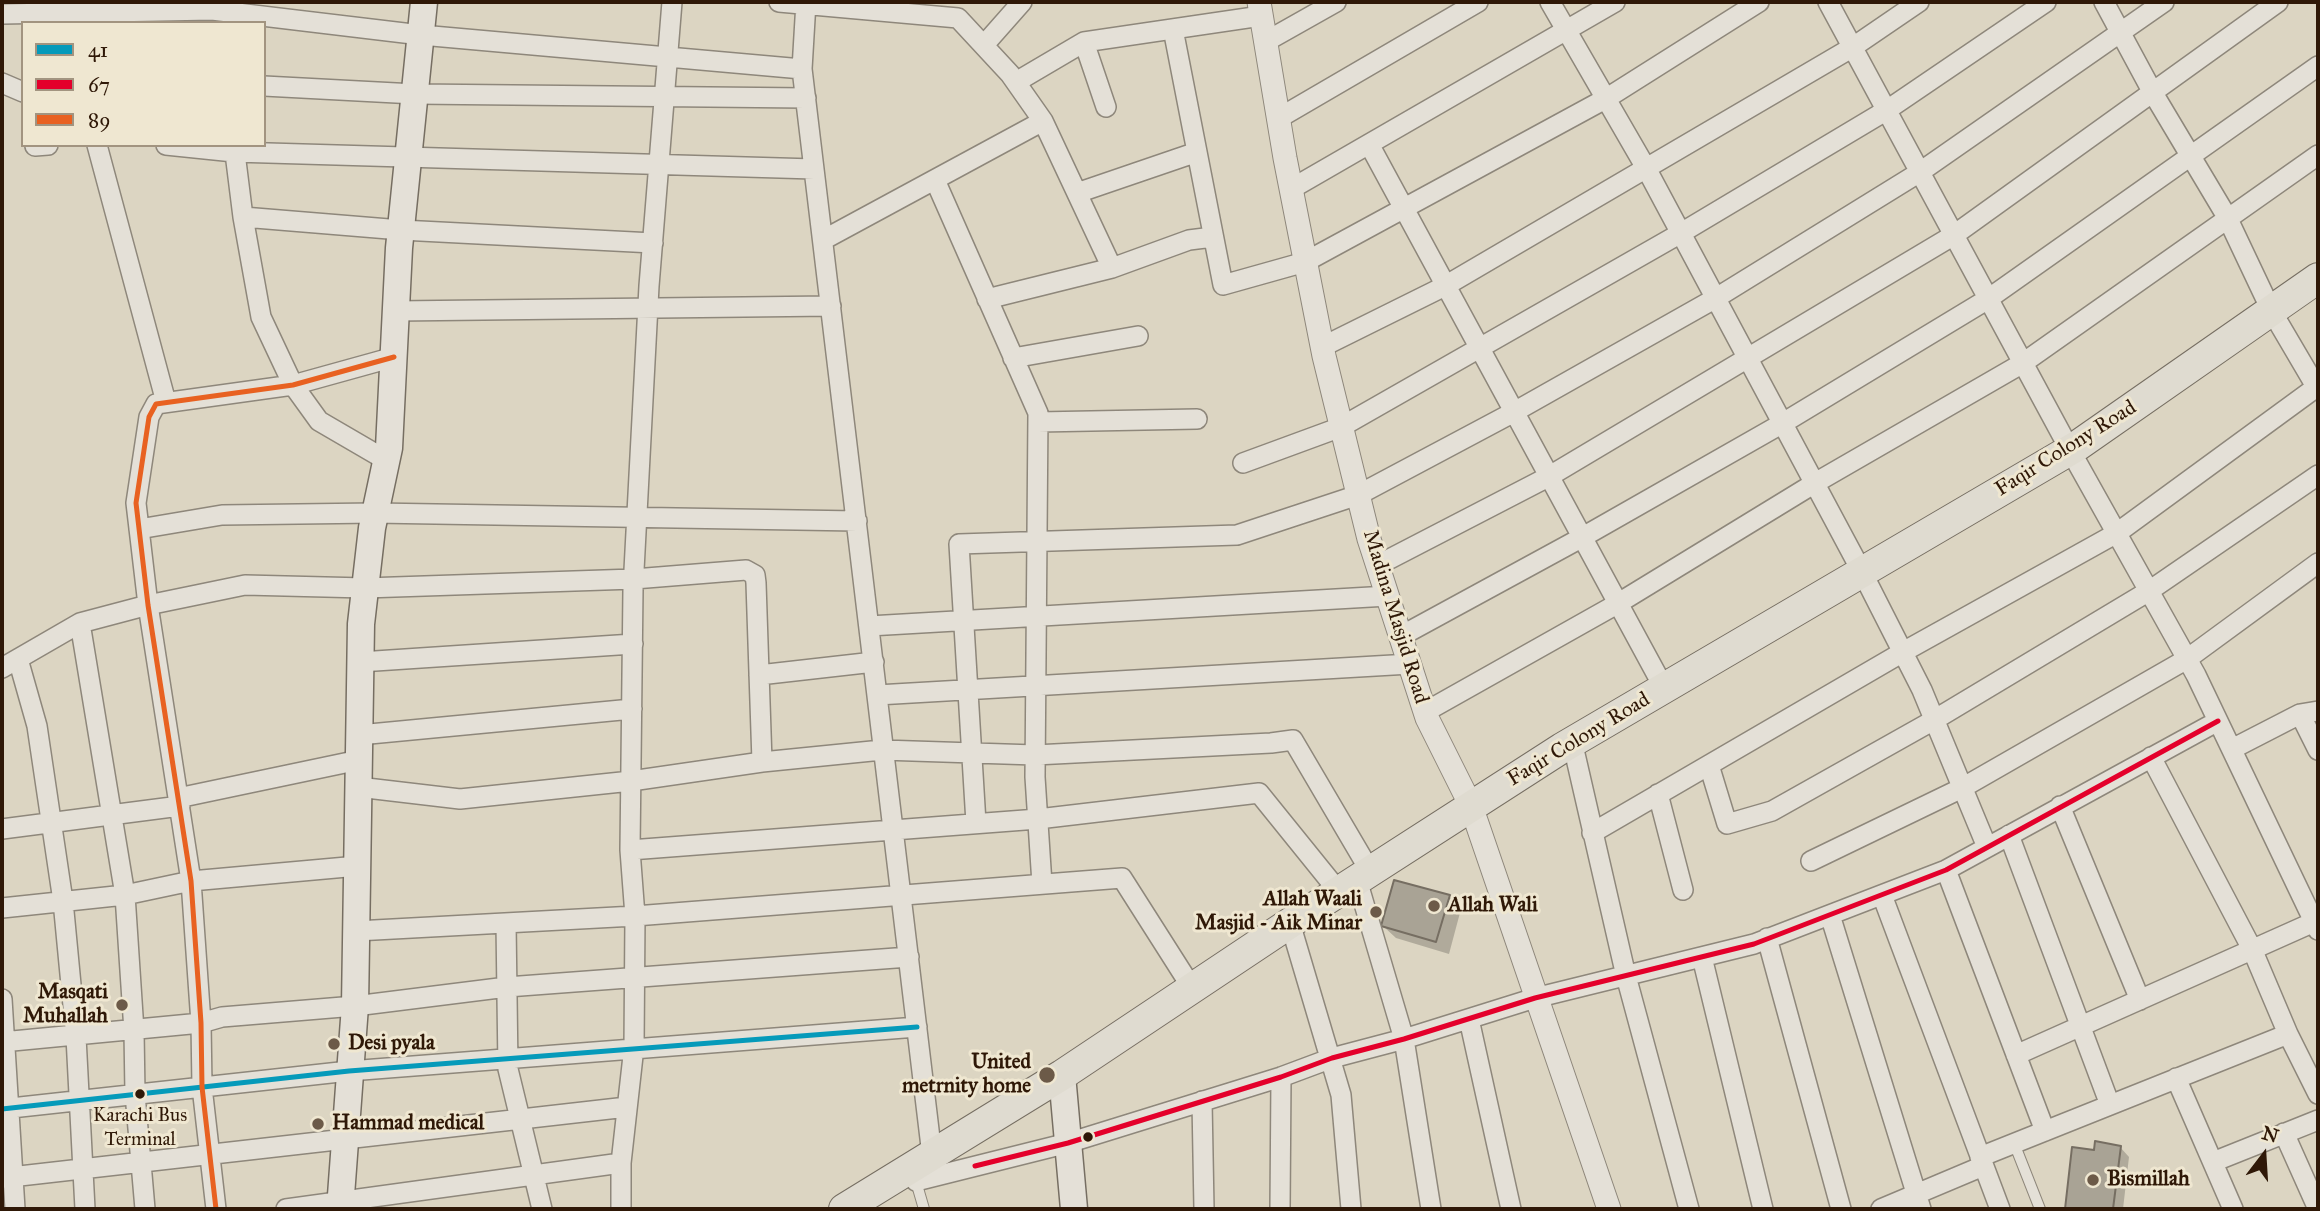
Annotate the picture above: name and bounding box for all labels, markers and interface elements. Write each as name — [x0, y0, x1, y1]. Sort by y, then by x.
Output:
legend — [21, 21, 266, 147]
text: 41 — [88, 37, 108, 63]
text: 67 — [88, 72, 110, 98]
text: 89 — [88, 107, 110, 133]
street label: Faqir Colony Road — [1991, 395, 2141, 503]
street label: Madina Masjid Road — [1357, 527, 1433, 707]
street label: Faqir Colony Road — [1503, 688, 1655, 792]
place label: Allah Waali Masjid - Aik Minar — [1195, 887, 1362, 937]
place label: Allah Wali — [1448, 893, 1538, 919]
marker: Allah Wali — [1426, 898, 1442, 914]
marker: Allah Waali Masjid - Aik Minar — [1368, 904, 1384, 920]
place label: Masqati Muhallah — [23, 980, 108, 1030]
marker: Masqati Muhallah — [114, 997, 130, 1013]
place label: Desi pyala — [348, 1031, 435, 1057]
marker: Desi pyala — [326, 1036, 342, 1052]
place label: United metrnity home — [902, 1050, 1031, 1100]
marker: United metrnity home — [1037, 1065, 1057, 1085]
marker: Karachi Bus Terminal — [133, 1087, 147, 1101]
place label: Karachi Bus Terminal — [93, 1105, 187, 1149]
place label: Hammad medical — [332, 1111, 484, 1137]
marker: Hammad medical — [310, 1116, 326, 1132]
north arrow — [2229, 1120, 2299, 1190]
text: N — [2259, 1121, 2281, 1148]
unlabelled marker — [1081, 1130, 1095, 1144]
place label: Bismillah — [2107, 1167, 2190, 1193]
marker: Bismillah — [2085, 1172, 2101, 1188]

